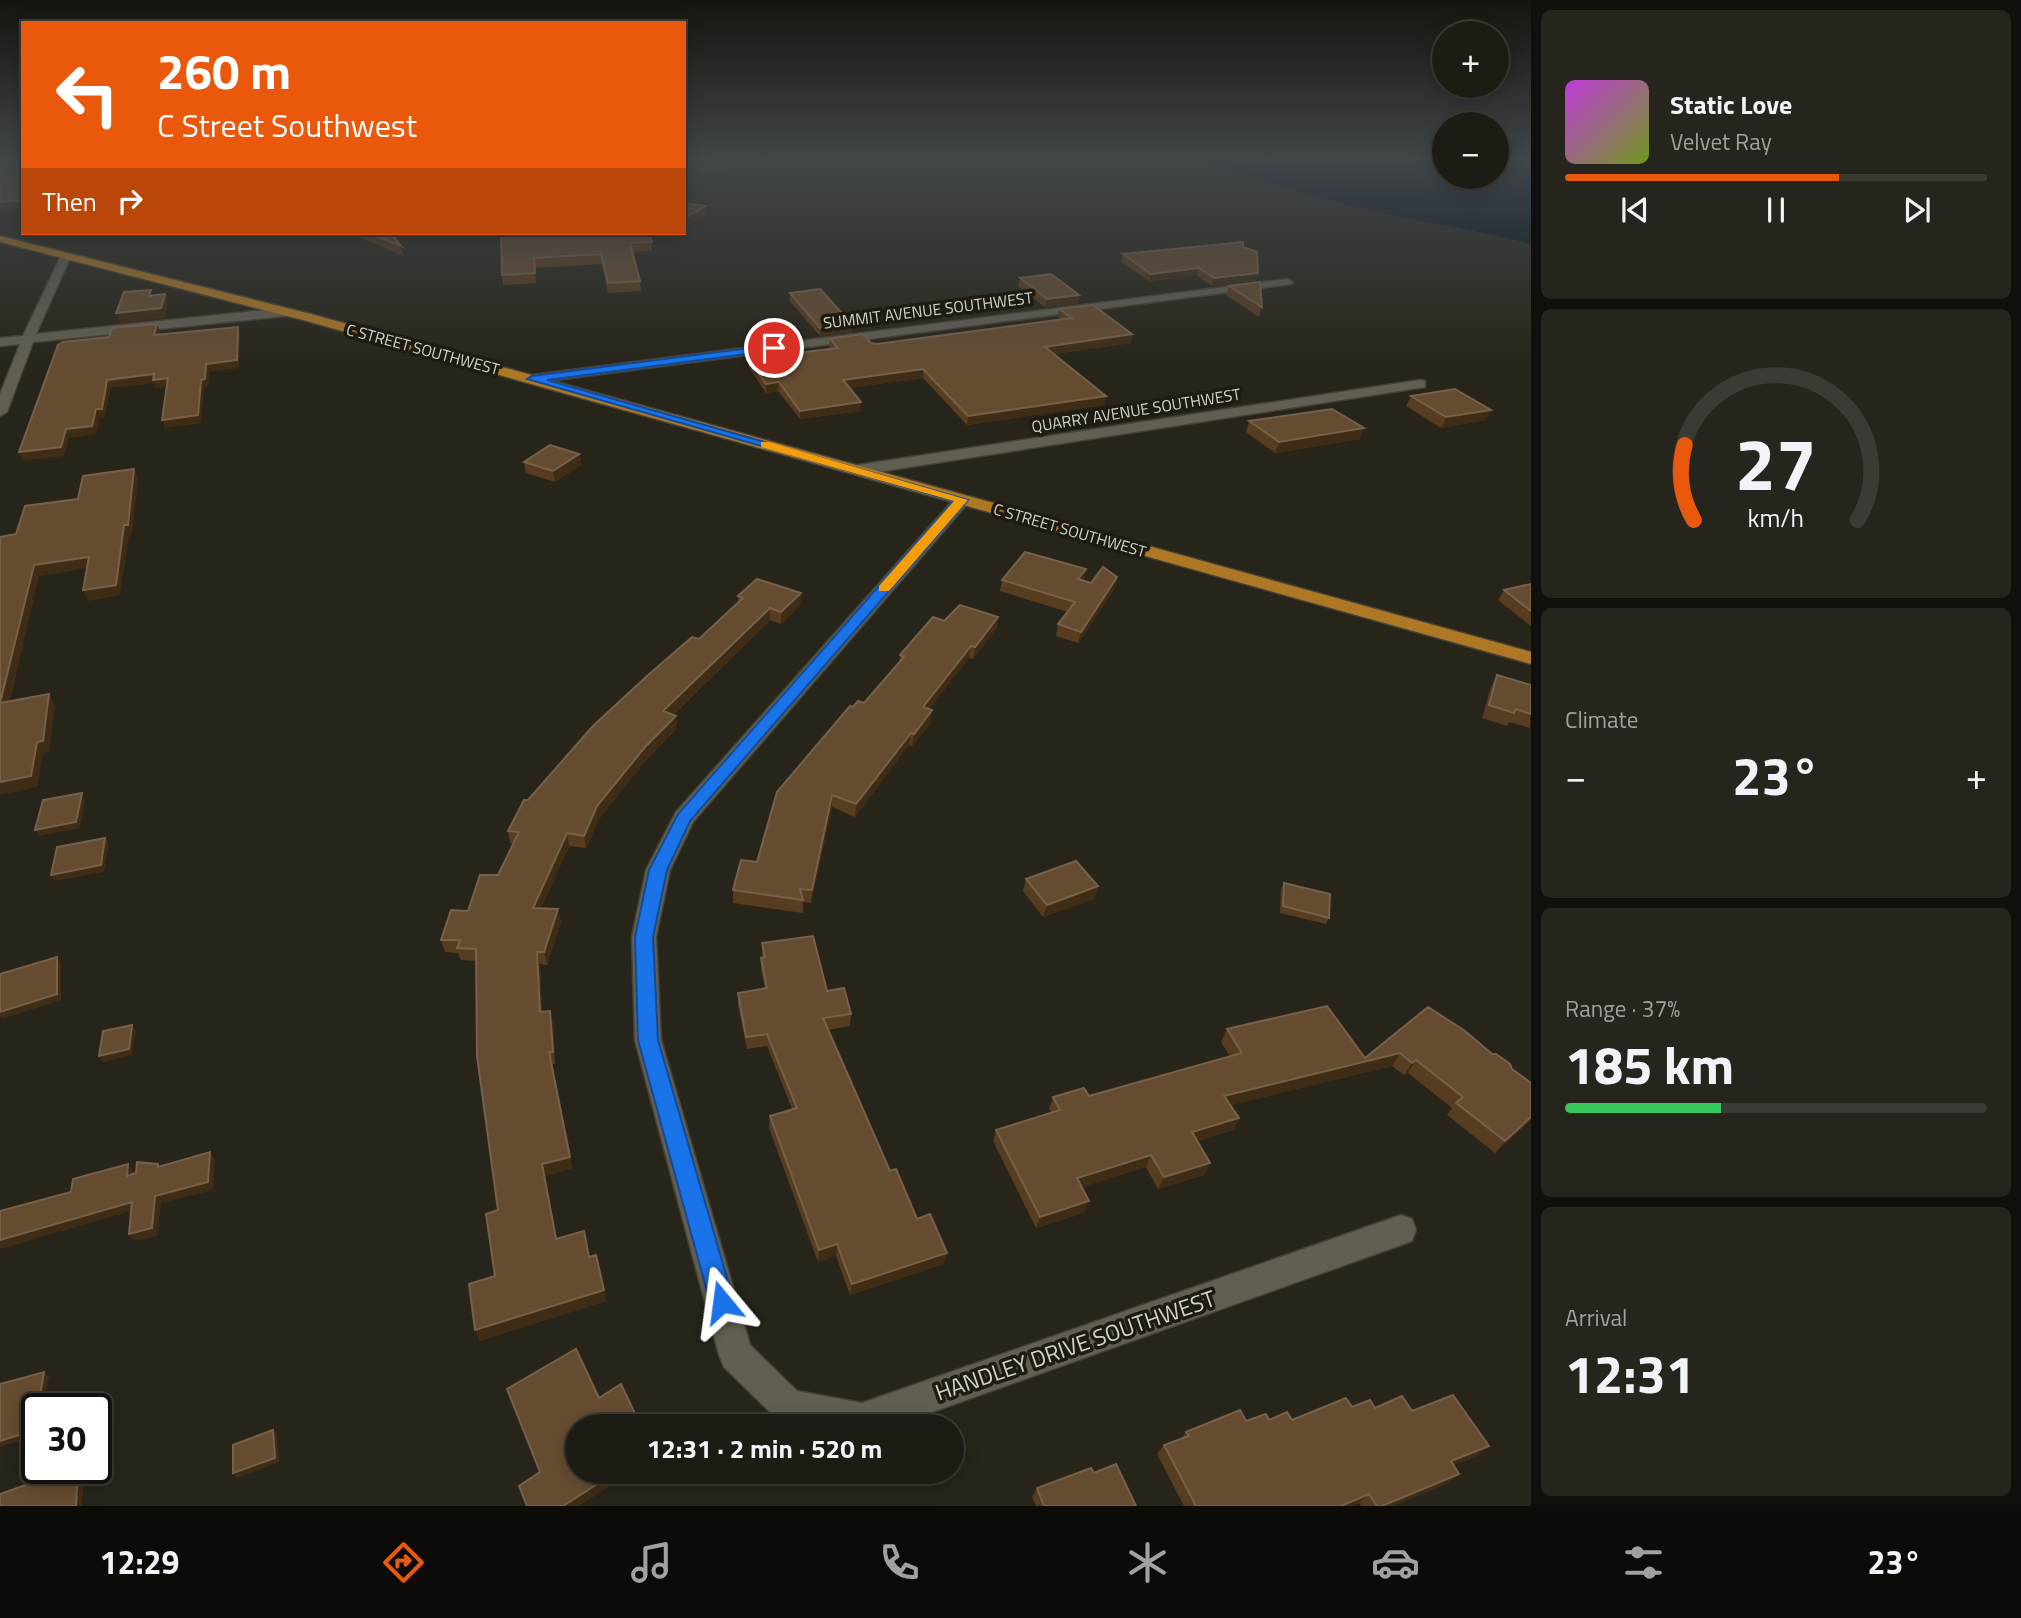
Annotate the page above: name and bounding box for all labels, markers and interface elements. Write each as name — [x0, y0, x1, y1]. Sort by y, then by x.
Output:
map controls — [1432, 21, 1509, 189]
button: + — [1432, 21, 1509, 98]
text: 260 m — [157, 33, 291, 108]
icon: left — [42, 49, 133, 140]
text: Static Love — [1670, 85, 1792, 124]
text: C Street Southwest — [157, 101, 417, 149]
button: − — [1432, 112, 1509, 189]
text: Velvet Ray — [1670, 124, 1772, 159]
text: Then — [42, 182, 97, 221]
icon: right — [111, 182, 149, 220]
icon: previous — [1616, 191, 1654, 229]
icon: pause — [1757, 191, 1795, 229]
icon: next — [1898, 191, 1936, 229]
street label: SUMMIT AVENUE SOUTHWEST — [822, 285, 1035, 335]
street label: C STREET SOUTHWEST — [344, 317, 503, 381]
pin — [744, 318, 804, 378]
icon: arrive — [755, 329, 793, 367]
street label: QUARRY AVENUE SOUTHWEST — [1030, 382, 1243, 438]
text: 27 — [1735, 408, 1817, 518]
street label: C STREET SOUTHWEST — [991, 497, 1150, 563]
text: km/h — [1748, 499, 1804, 537]
text: Climate — [1565, 702, 1638, 737]
text: 23° — [1732, 736, 1820, 815]
text: − — [1565, 747, 1586, 805]
text: + — [1966, 747, 1987, 805]
text: Range · 37% — [1565, 991, 1680, 1026]
text: 185 km — [1565, 1025, 1734, 1104]
position arrow — [685, 1265, 759, 1339]
street label: HANDLEY DRIVE SOUTHWEST — [930, 1281, 1220, 1409]
text: Arrival — [1565, 1300, 1627, 1335]
text: 12:31 — [1565, 1334, 1695, 1413]
speed limit sign: 30 — [21, 1393, 112, 1484]
text: 12:31 · 2 min · 520 m — [647, 1429, 882, 1468]
text: 12:29 — [100, 1538, 179, 1586]
icon: directions — [379, 1538, 428, 1587]
icon: music — [627, 1538, 676, 1587]
icon: phone — [875, 1538, 924, 1587]
icon: climate — [1123, 1538, 1172, 1587]
icon: car — [1371, 1538, 1420, 1587]
icon: filters — [1619, 1538, 1668, 1587]
text: 23° — [1868, 1538, 1921, 1586]

